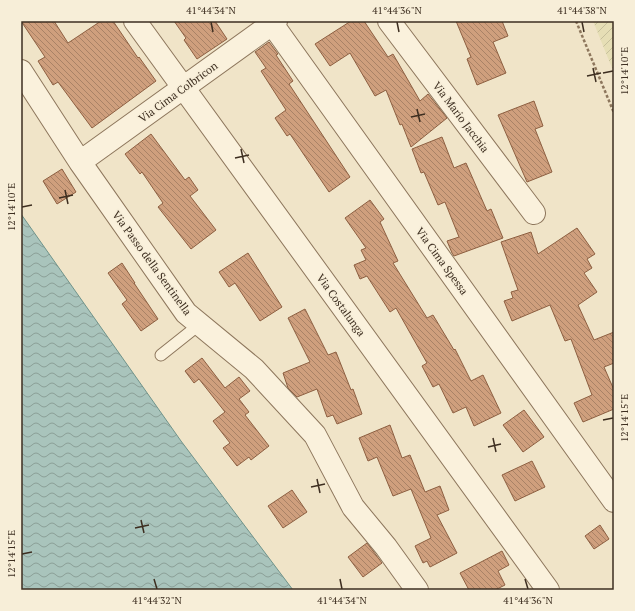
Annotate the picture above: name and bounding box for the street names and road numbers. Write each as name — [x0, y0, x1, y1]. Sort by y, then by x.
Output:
street label: Via Cima Colbricon — [136, 58, 221, 125]
street label: Via Mario Jacchia — [430, 79, 492, 156]
street label: Via Passo della Sentinella — [109, 208, 195, 318]
street label: Via Cima Spessa — [413, 225, 471, 298]
street label: Via Costalunga — [314, 271, 369, 339]

